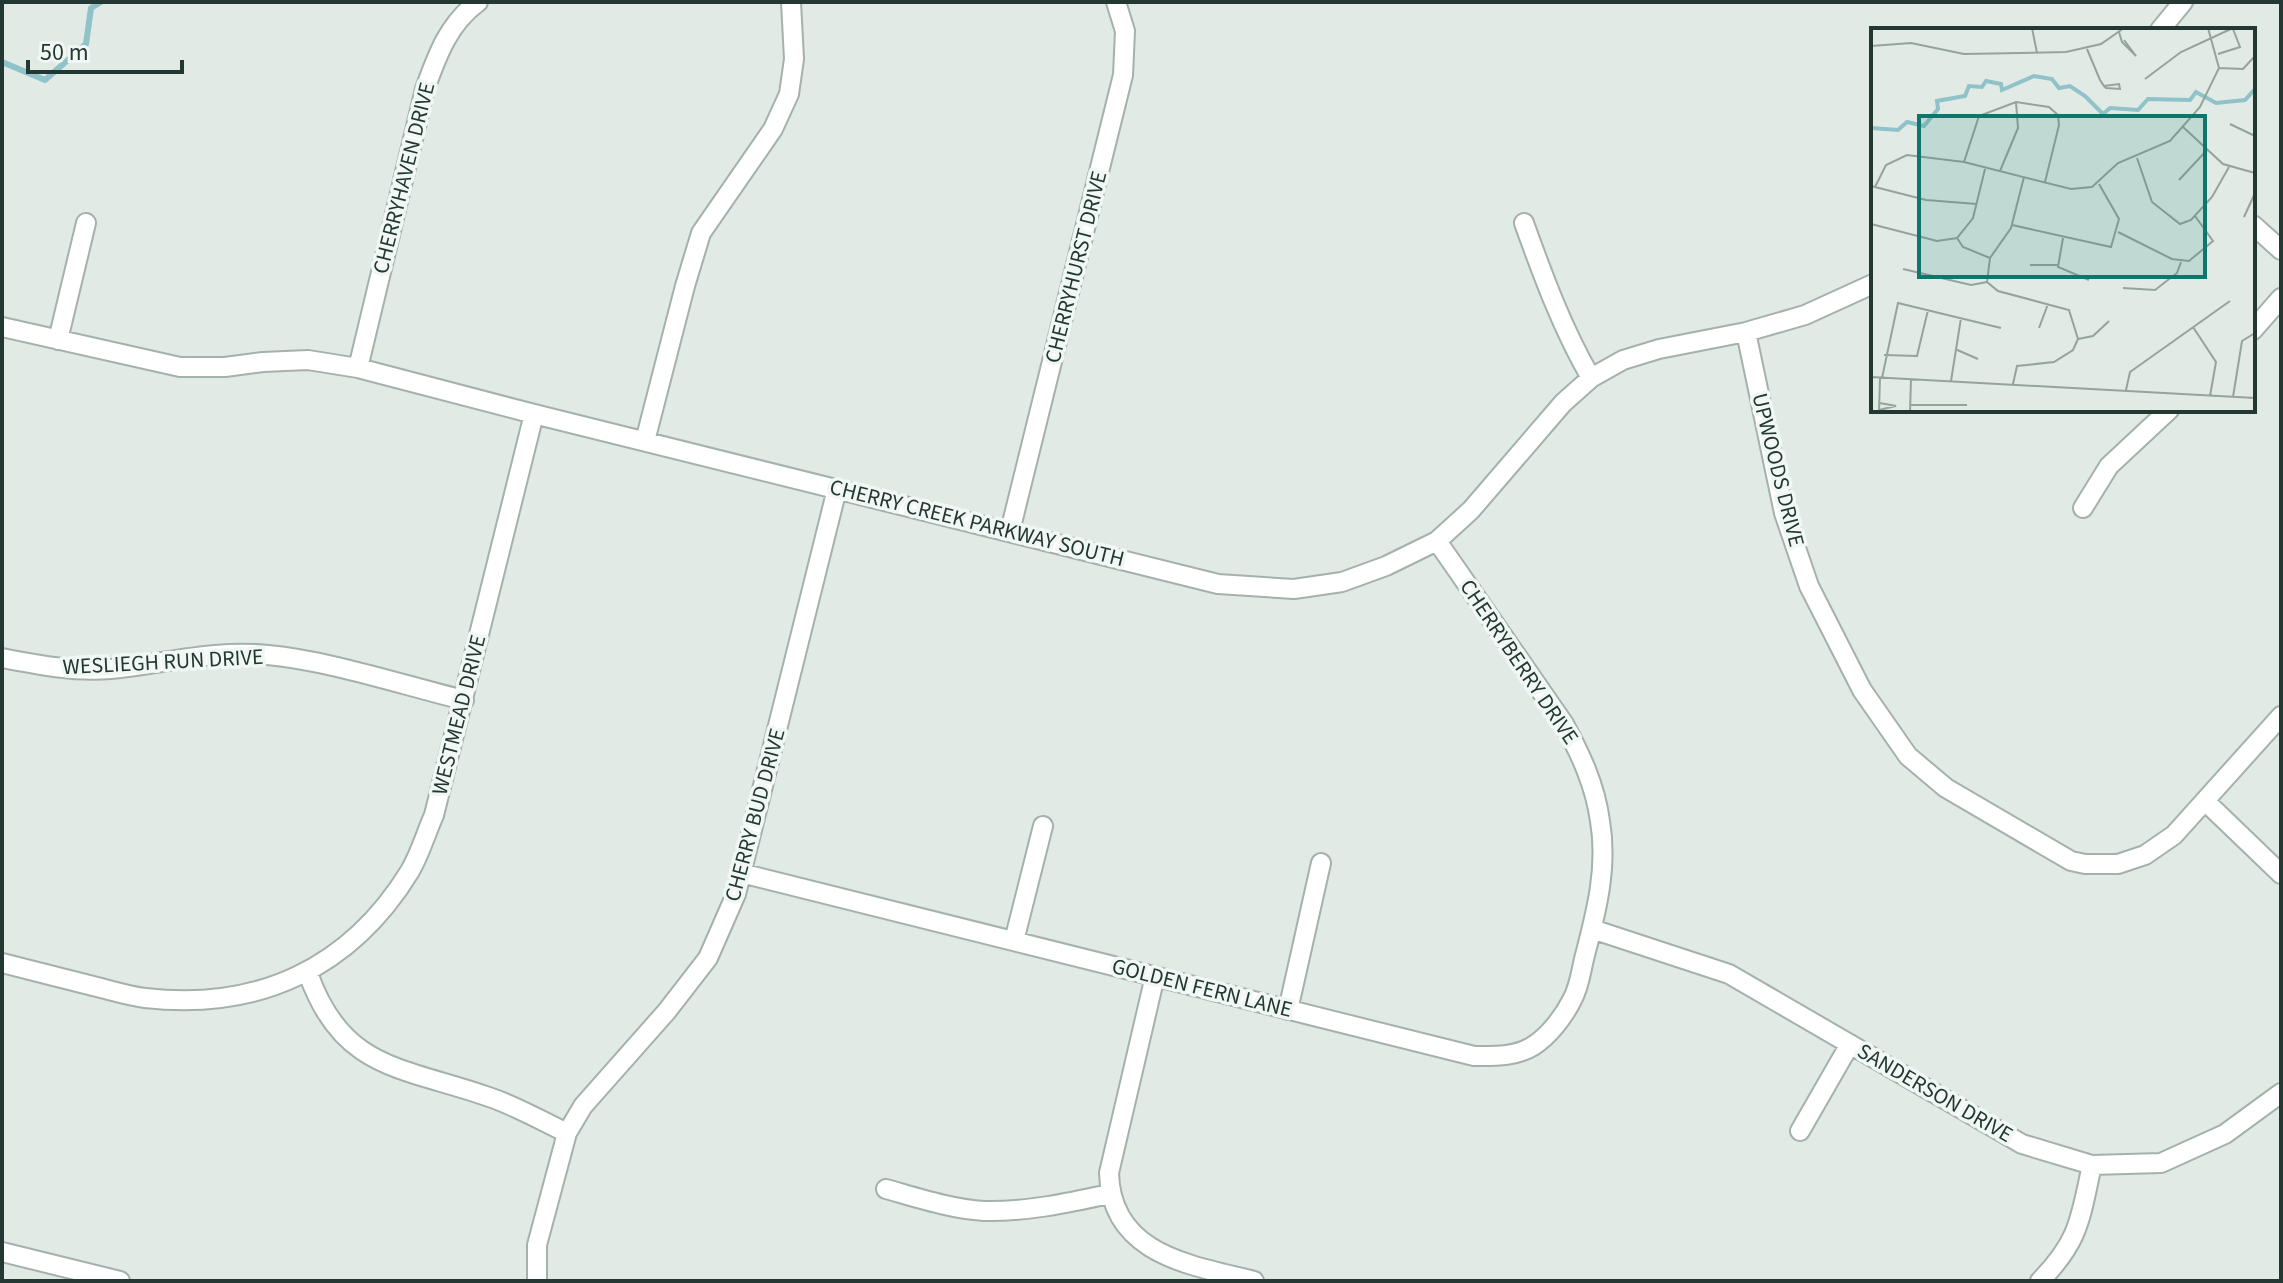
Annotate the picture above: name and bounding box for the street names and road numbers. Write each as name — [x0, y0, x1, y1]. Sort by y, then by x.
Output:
street label: CHERRYHAVEN DRIVE — [365, 79, 443, 277]
street label: CHERRYHURST DRIVE — [1037, 168, 1115, 366]
street label: UPWOODS DRIVE — [1743, 390, 1813, 550]
street label: CHERRY CREEK PARKWAY SOUTH — [826, 471, 1128, 575]
street label: CHERRYBERRY DRIVE — [1452, 573, 1586, 751]
street label: WESTMEAD DRIVE — [424, 631, 494, 799]
street label: WESLIEGH RUN DRIVE — [62, 641, 264, 683]
street label: CHERRY BUD DRIVE — [716, 725, 794, 905]
street label: GOLDEN FERN LANE — [1108, 950, 1296, 1026]
street label: SANDERSON DRIVE — [1851, 1035, 2019, 1151]

